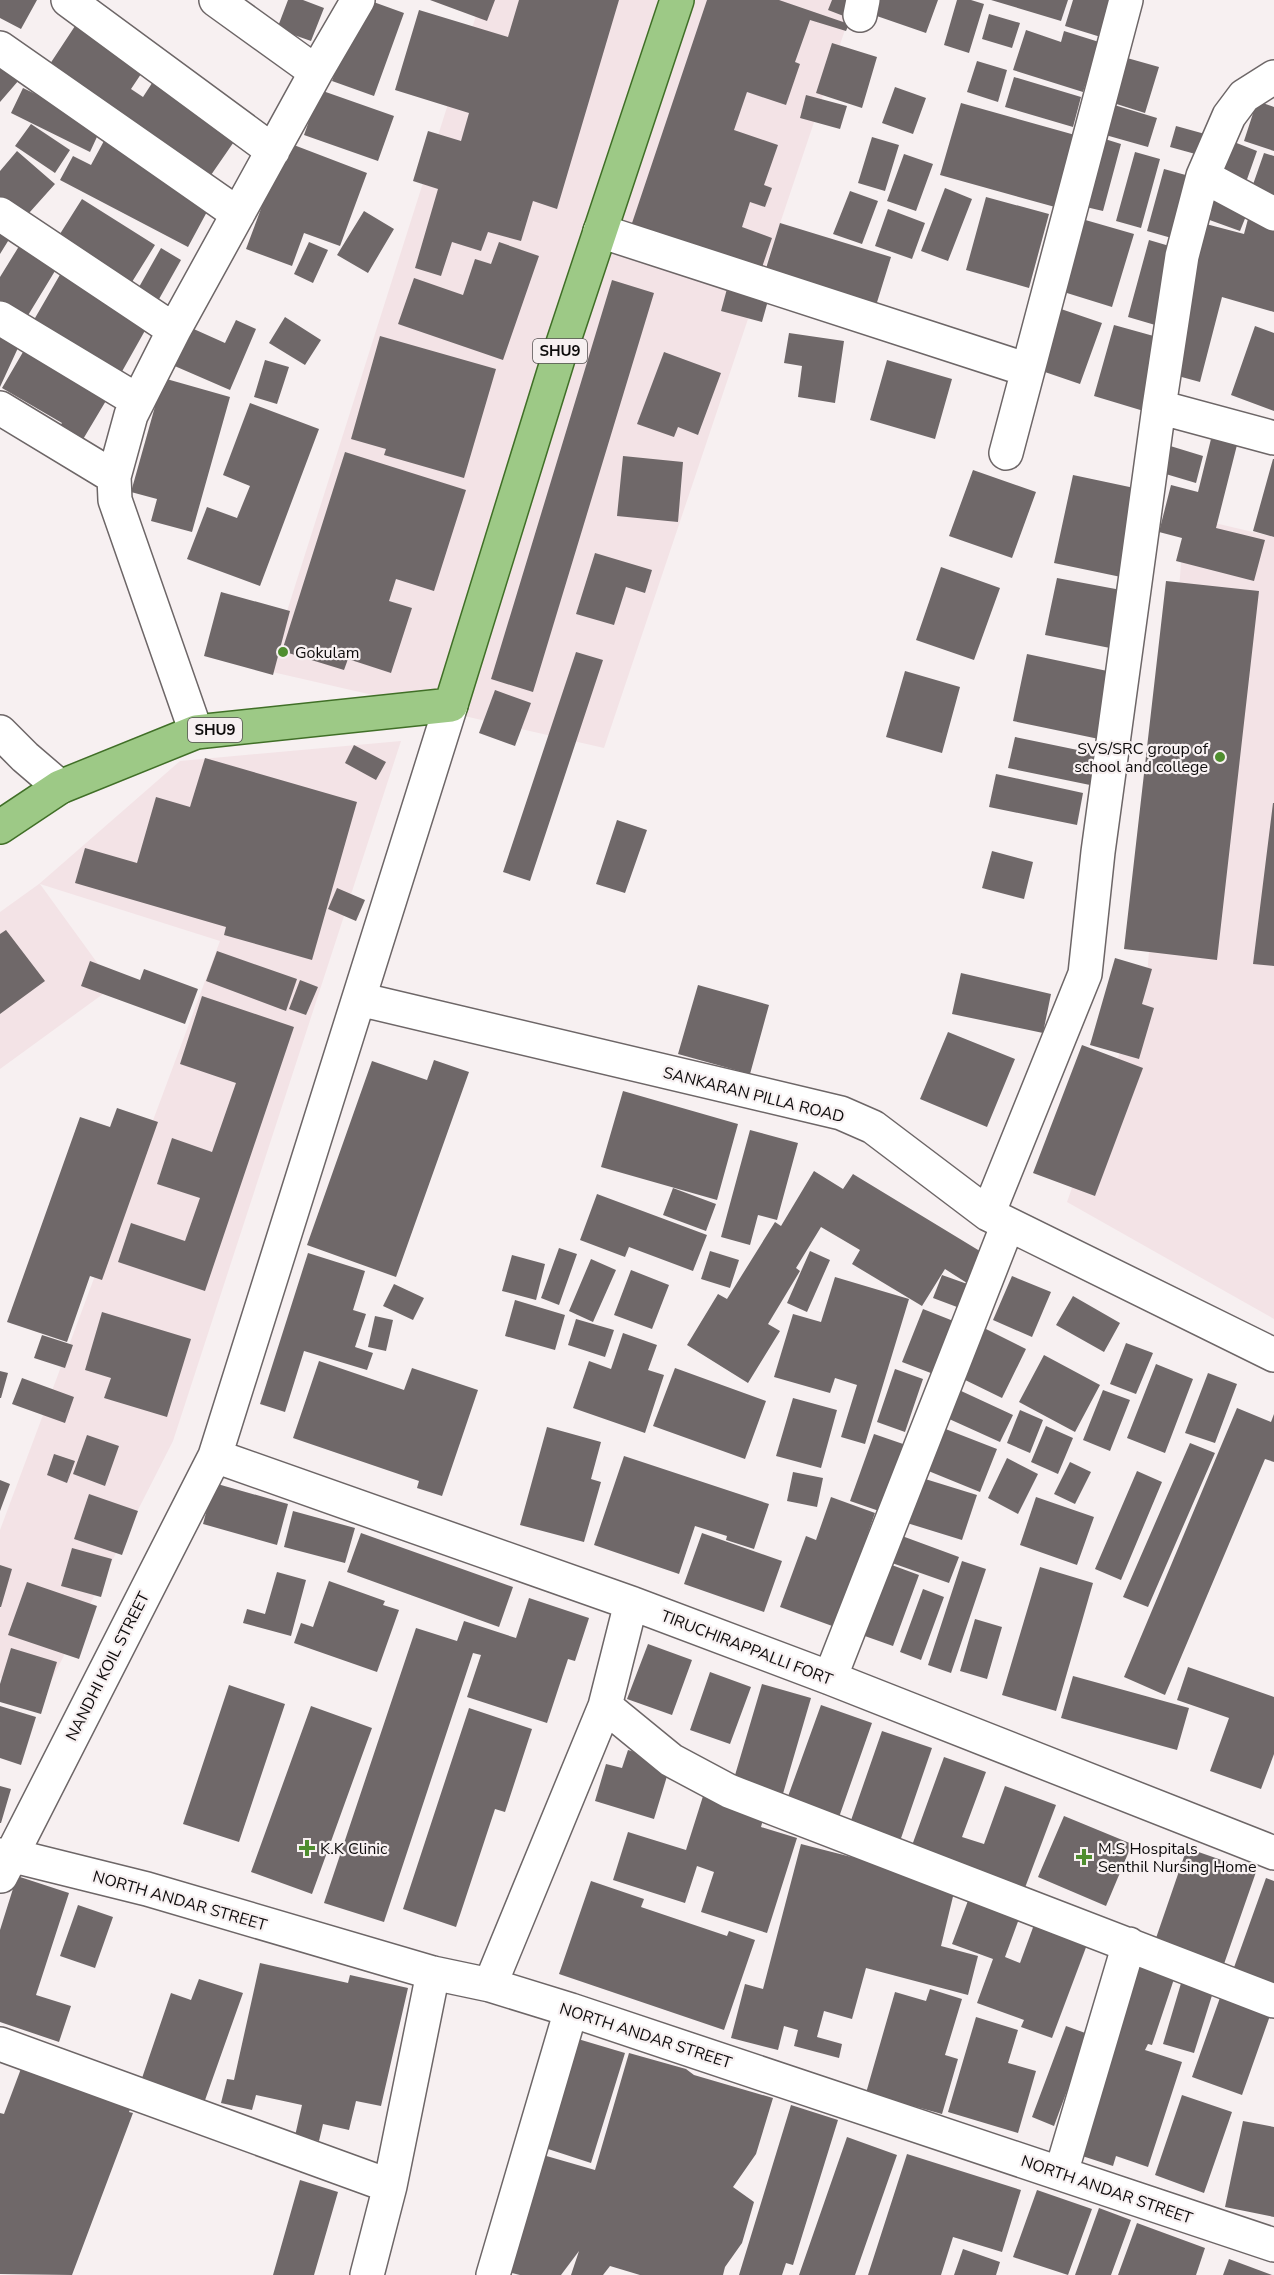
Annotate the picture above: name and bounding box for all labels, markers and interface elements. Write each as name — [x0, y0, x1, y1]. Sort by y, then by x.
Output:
road number: SHU9 — [533, 339, 587, 363]
place label: Gokulam — [295, 642, 359, 664]
marker: Gokulam — [276, 645, 290, 659]
road number: SHU9 — [188, 718, 242, 742]
place label: SVS/SRC group of school and college — [1074, 738, 1209, 778]
marker: SVS/SRC group of school and college — [1213, 750, 1227, 764]
street label: SANKARAN PILLA ROAD — [661, 1062, 847, 1128]
street label: NANDHI KOIL STREET — [61, 1588, 155, 1745]
street label: TIRUCHIRAPPALLI FORT — [658, 1605, 836, 1691]
place label: K.K Clinic — [320, 1838, 388, 1860]
place label: M.S Hospitals Senthil Nursing Home — [1098, 1838, 1256, 1878]
marker: K.K Clinic — [298, 1839, 316, 1857]
marker: M.S Hospitals Senthil Nursing Home — [1075, 1848, 1093, 1866]
street label: NORTH ANDAR STREET — [90, 1866, 270, 1936]
street label: NORTH ANDAR STREET — [557, 1998, 735, 2074]
street label: NORTH ANDAR STREET — [1018, 2150, 1196, 2230]

